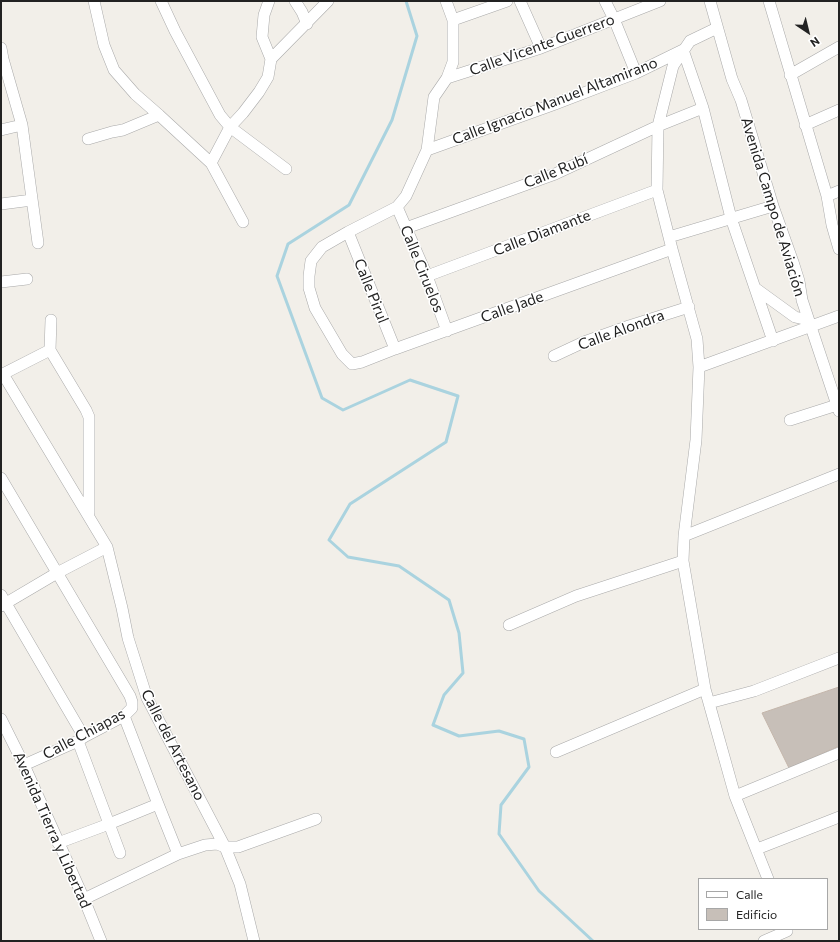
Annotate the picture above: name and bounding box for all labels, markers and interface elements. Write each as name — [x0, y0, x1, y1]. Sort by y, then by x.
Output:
street label: Calle Vicente Guerrero — [467, 10, 617, 80]
north arrow — [788, 12, 828, 52]
text: N — [808, 35, 822, 50]
street label: Calle Ignacio Manuel Altamirano — [450, 53, 660, 149]
street label: Avenida Campo de Aviación — [737, 115, 809, 299]
street label: Calle Rubí — [521, 150, 591, 192]
street label: Calle Diamante — [491, 206, 593, 260]
street label: Calle Ciruelos — [396, 223, 448, 315]
street label: Calle Pirul — [350, 256, 392, 326]
street label: Calle Jade — [478, 287, 546, 327]
street label: Calle Alondra — [575, 306, 667, 354]
street label: Calle del Artesano — [137, 686, 209, 804]
street label: Calle Chiapas — [40, 705, 128, 763]
street label: Avenida Tierra y Libertad — [9, 749, 95, 911]
legend — [698, 878, 828, 930]
text: Calle — [736, 887, 763, 901]
text: Edificio — [736, 907, 777, 921]

